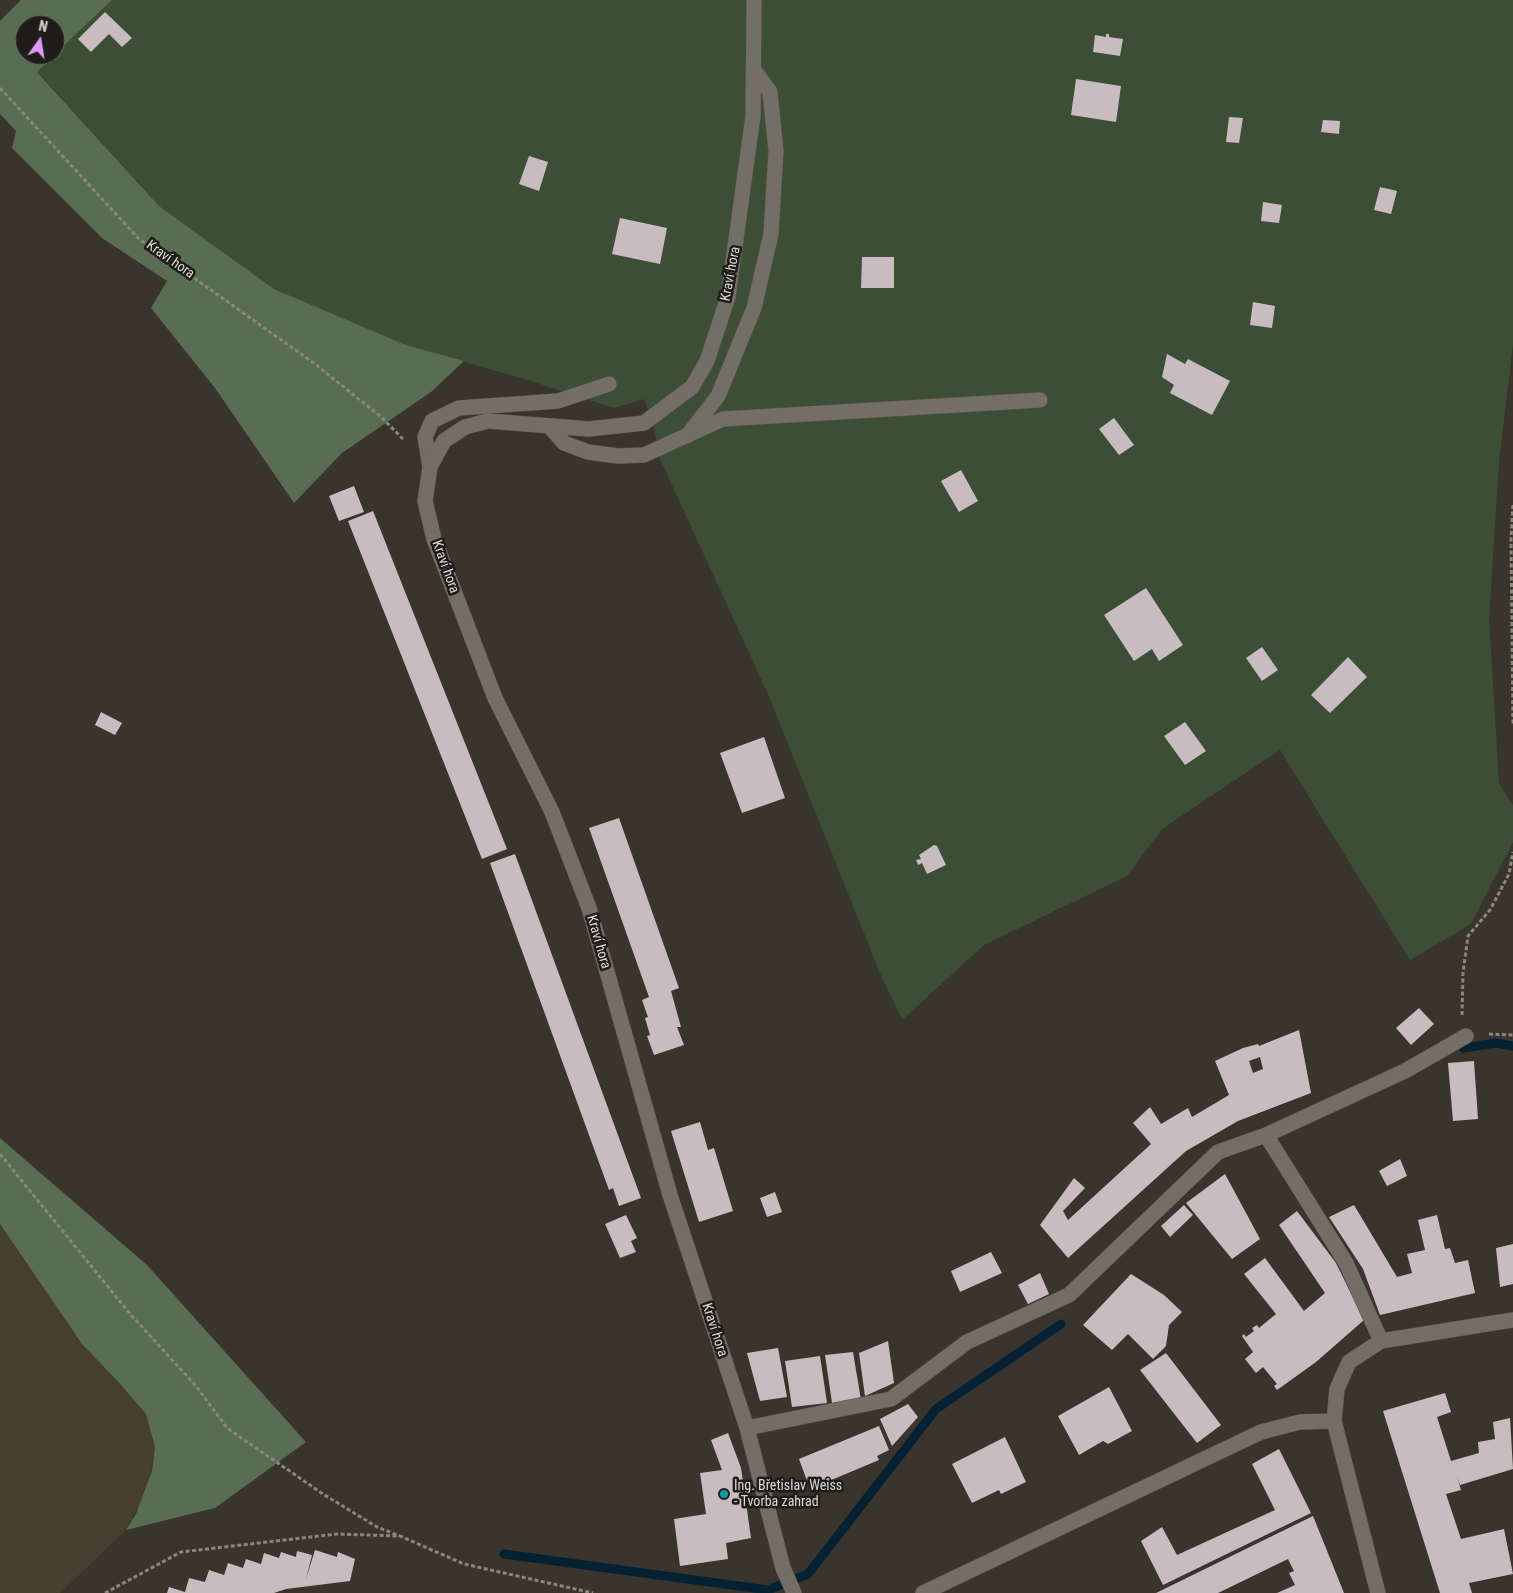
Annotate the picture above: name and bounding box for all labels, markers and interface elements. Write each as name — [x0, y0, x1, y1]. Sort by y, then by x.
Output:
north arrow — [15, 15, 65, 65]
text: N — [37, 18, 49, 35]
street label: Kraví hora — [143, 237, 197, 283]
street label: Kraví hora — [717, 245, 745, 303]
street label: Kraví hora — [428, 538, 462, 596]
street label: Kraví hora — [582, 913, 614, 971]
street label: Kraví hora — [697, 1301, 731, 1359]
place label: Ing. Břetislav Weiss - Tvorba zahrad — [734, 1478, 842, 1510]
marker: Ing. Břetislav Weiss - Tvorba zahrad — [718, 1488, 730, 1500]

